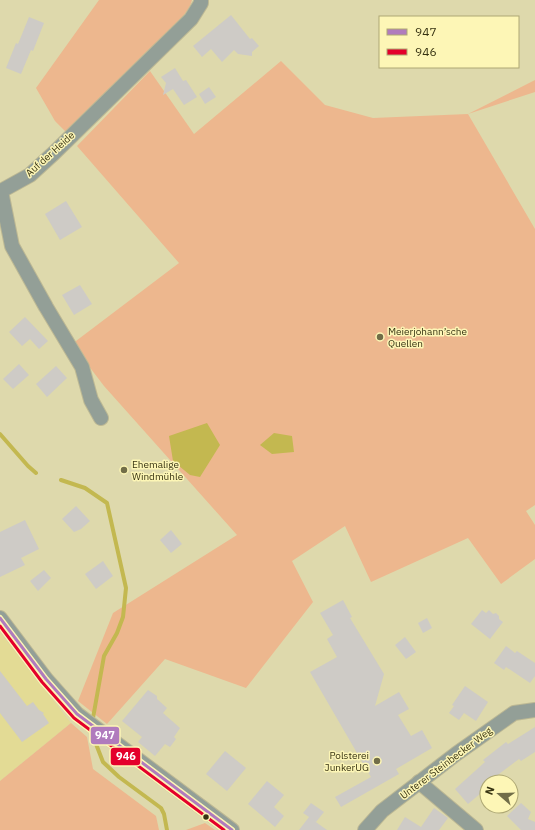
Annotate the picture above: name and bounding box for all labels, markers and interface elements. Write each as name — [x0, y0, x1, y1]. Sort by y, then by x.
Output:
legend — [379, 16, 519, 68]
text: 947 — [415, 24, 437, 39]
text: 946 — [415, 44, 437, 59]
street label: Auf der Heide — [23, 128, 78, 179]
place label: Meierjohann’sche Quellen — [388, 325, 467, 350]
marker: Meierjohann’sche Quellen — [375, 332, 385, 342]
place label: Ehemalige Windmühle — [132, 458, 184, 483]
marker: Ehemalige Windmühle — [119, 465, 129, 475]
street label: Unterer Steinbecker Weg — [397, 724, 495, 802]
line badge: 947 — [90, 726, 120, 745]
text: 947 — [95, 728, 115, 742]
line badge: 946 — [110, 747, 141, 766]
text: 946 — [116, 749, 136, 763]
place label: Polsterei JunkerUG — [325, 749, 369, 774]
marker: Polsterei JunkerUG — [372, 756, 382, 766]
north arrow — [479, 774, 519, 814]
text: N — [482, 784, 498, 797]
unlabelled marker — [201, 812, 211, 822]

